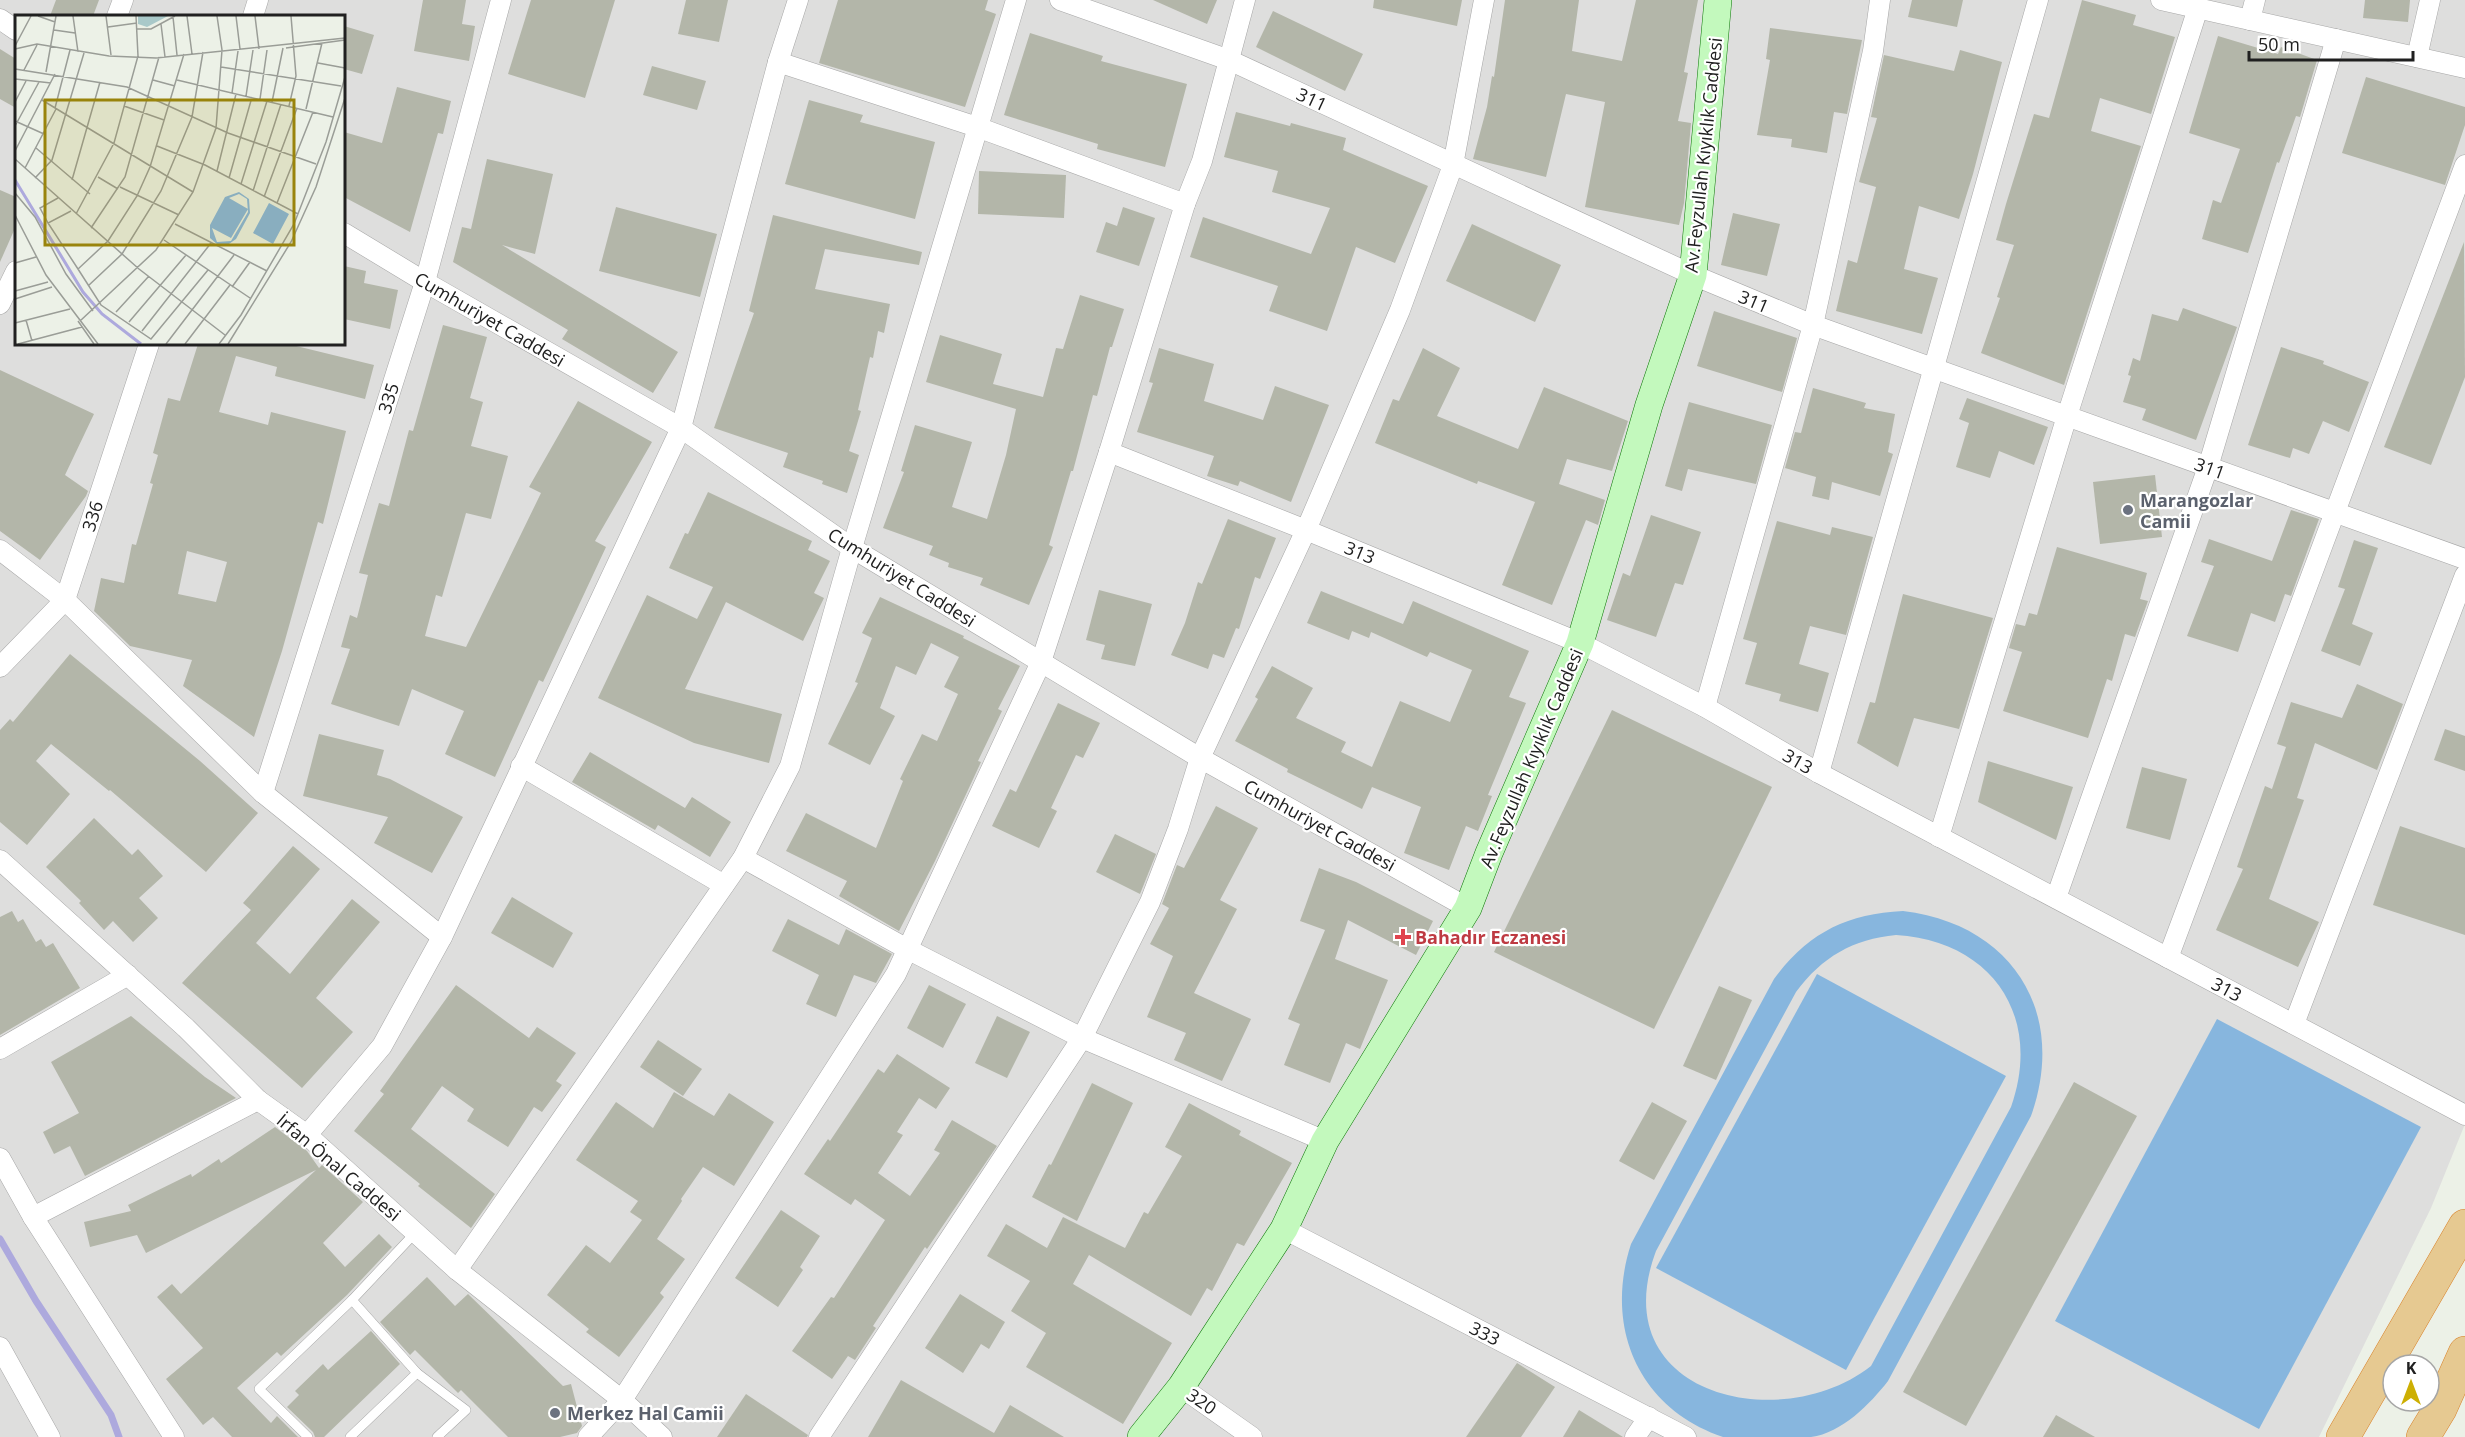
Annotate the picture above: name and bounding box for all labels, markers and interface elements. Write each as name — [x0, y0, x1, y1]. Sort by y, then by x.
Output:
inset map — [15, 15, 345, 345]
scale bar — [2249, 24, 2412, 62]
text: 50 m — [2258, 32, 2300, 56]
street label: Av.Feyzullah Kıyıklık Caddesi — [1679, 36, 1727, 274]
street label: 311 — [1293, 82, 1331, 116]
street label: Cumhuriyet Caddesi — [410, 266, 570, 372]
street label: 311 — [1735, 284, 1773, 318]
street label: 335 — [372, 380, 404, 416]
street label: 311 — [2191, 451, 2229, 485]
place label: Marangozlar Camii — [2140, 488, 2253, 533]
street label: 336 — [76, 498, 108, 534]
marker: Marangozlar Camii — [2121, 503, 2135, 517]
street label: Cumhuriyet Caddesi — [824, 522, 980, 632]
street label: 313 — [1341, 535, 1379, 569]
street label: Av.Feyzullah Kıyıklık Caddesi — [1474, 645, 1588, 871]
street label: 313 — [1779, 743, 1817, 779]
street label: Cumhuriyet Caddesi — [1240, 773, 1400, 877]
place label: Bahadır Eczanesi — [1415, 925, 1566, 949]
marker: Bahadır Eczanesi — [1396, 930, 1410, 944]
street label: 313 — [2208, 971, 2246, 1007]
street label: İrfan Önal Caddesi — [272, 1108, 406, 1226]
street label: 333 — [1466, 1315, 1504, 1351]
north arrow — [2381, 1353, 2441, 1413]
text: K — [2406, 1357, 2417, 1379]
street label: 320 — [1182, 1382, 1222, 1420]
place label: Merkez Hal Camii — [567, 1401, 724, 1425]
marker: Merkez Hal Camii — [548, 1406, 562, 1420]

